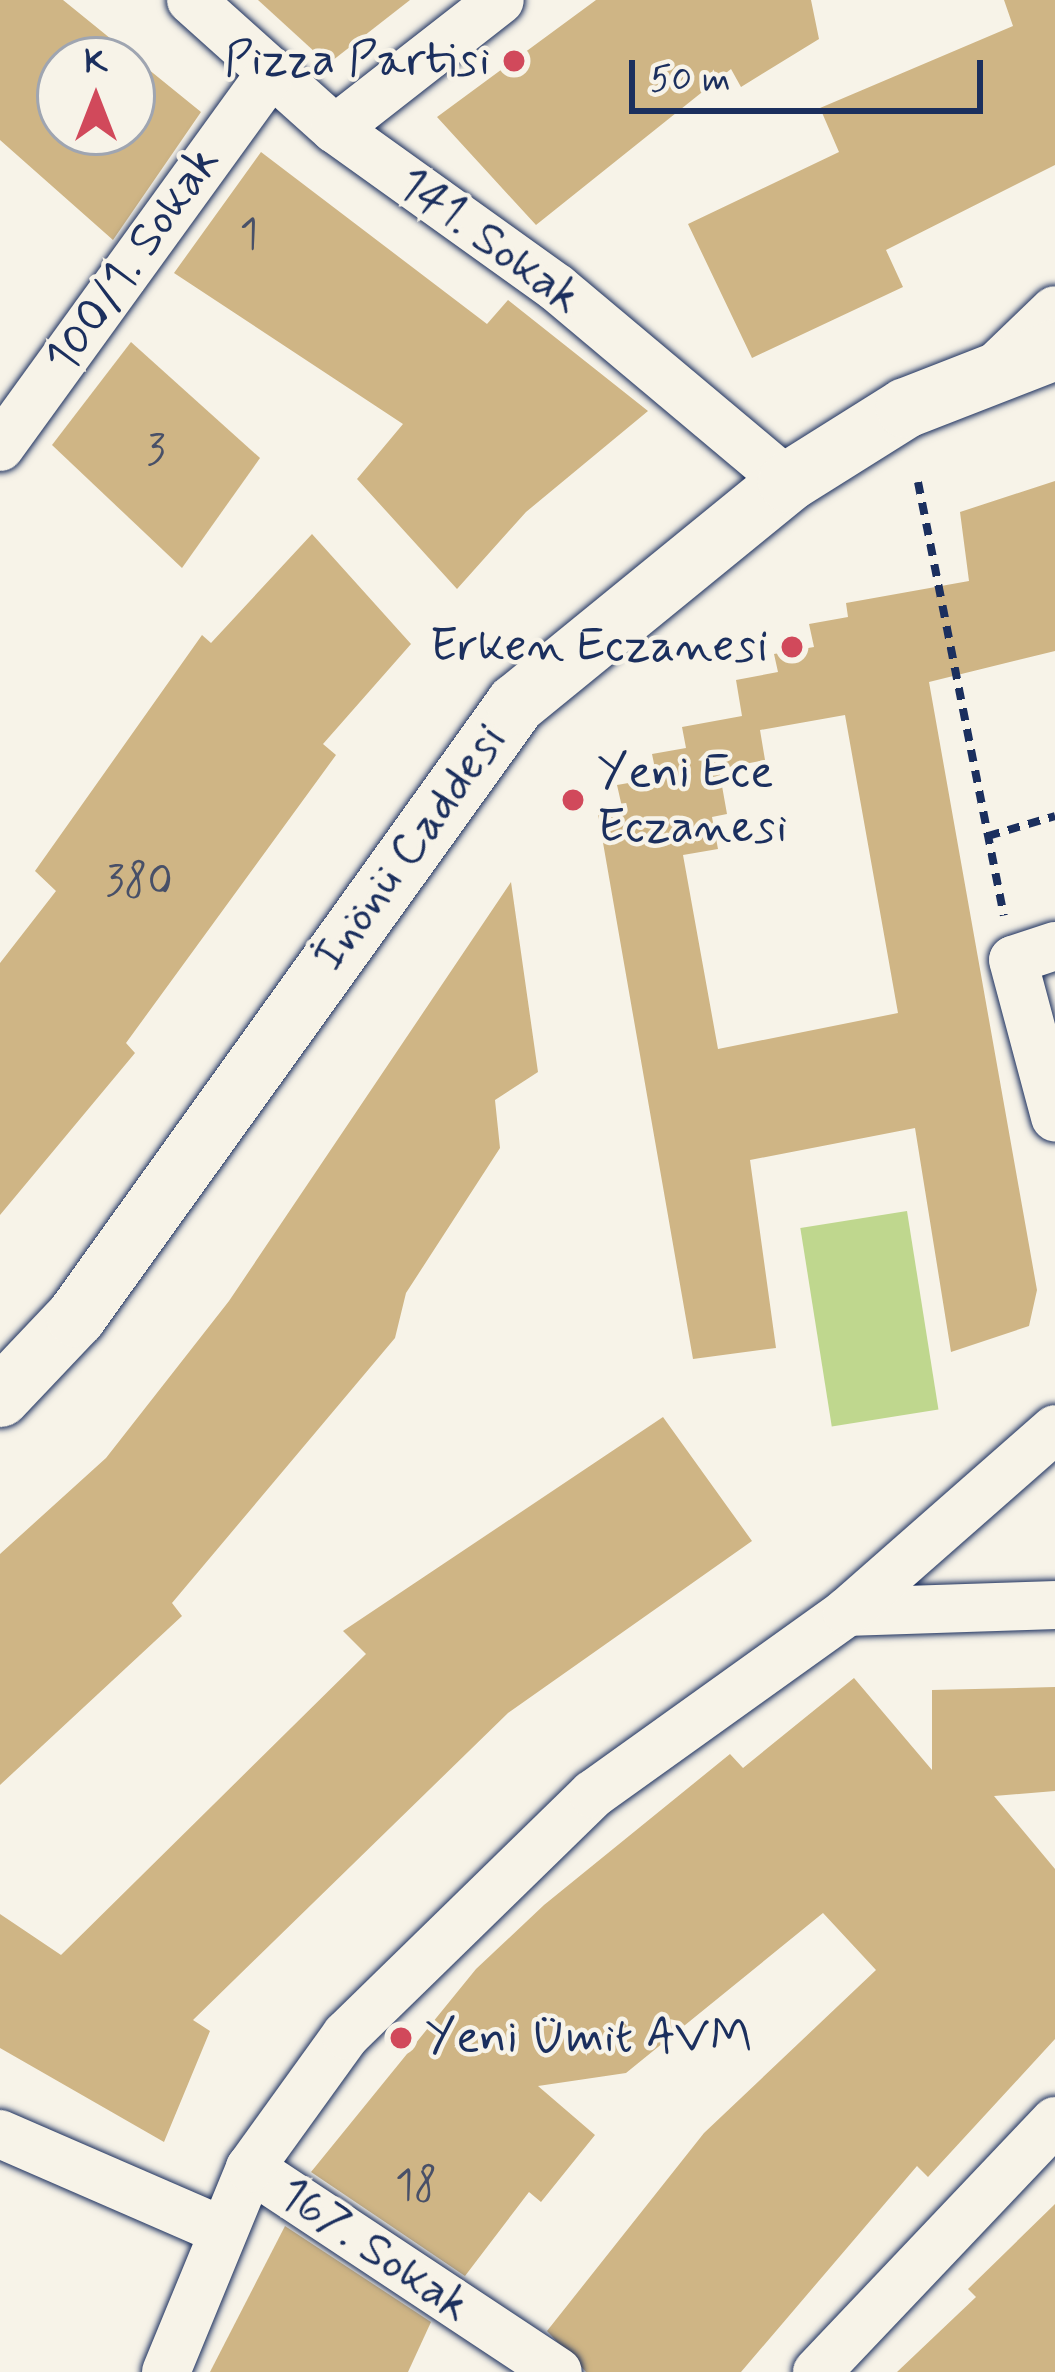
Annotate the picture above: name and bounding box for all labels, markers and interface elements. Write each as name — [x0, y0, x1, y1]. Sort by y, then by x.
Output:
place label: Pizza Partisi — [230, 32, 490, 90]
north arrow — [36, 36, 156, 156]
scale bar — [635, 36, 989, 110]
text: K — [84, 41, 108, 85]
marker: Pizza Partisi — [501, 48, 527, 74]
text: 50 m — [650, 57, 731, 104]
street label: 100/1. Sokak — [34, 135, 232, 385]
street label: 141. Sokak — [386, 155, 592, 327]
house number: 1 — [240, 211, 258, 261]
house number: 3 — [147, 427, 165, 477]
place label: Erken Eczanesi — [430, 618, 768, 676]
marker: Erken Eczanesi — [779, 634, 805, 660]
street label: İnönü Caddesi — [301, 713, 519, 983]
place label: Yeni Ece Eczanesi — [597, 743, 787, 856]
marker: Yeni Ece Eczanesi — [560, 787, 586, 813]
house number: 380 — [105, 858, 173, 908]
place label: Yeni Ümit AVM — [425, 2009, 753, 2067]
marker: Yeni Ümit AVM — [388, 2025, 414, 2051]
house number: 18 — [395, 2162, 437, 2212]
street label: 167. Sokak — [267, 2165, 481, 2335]

